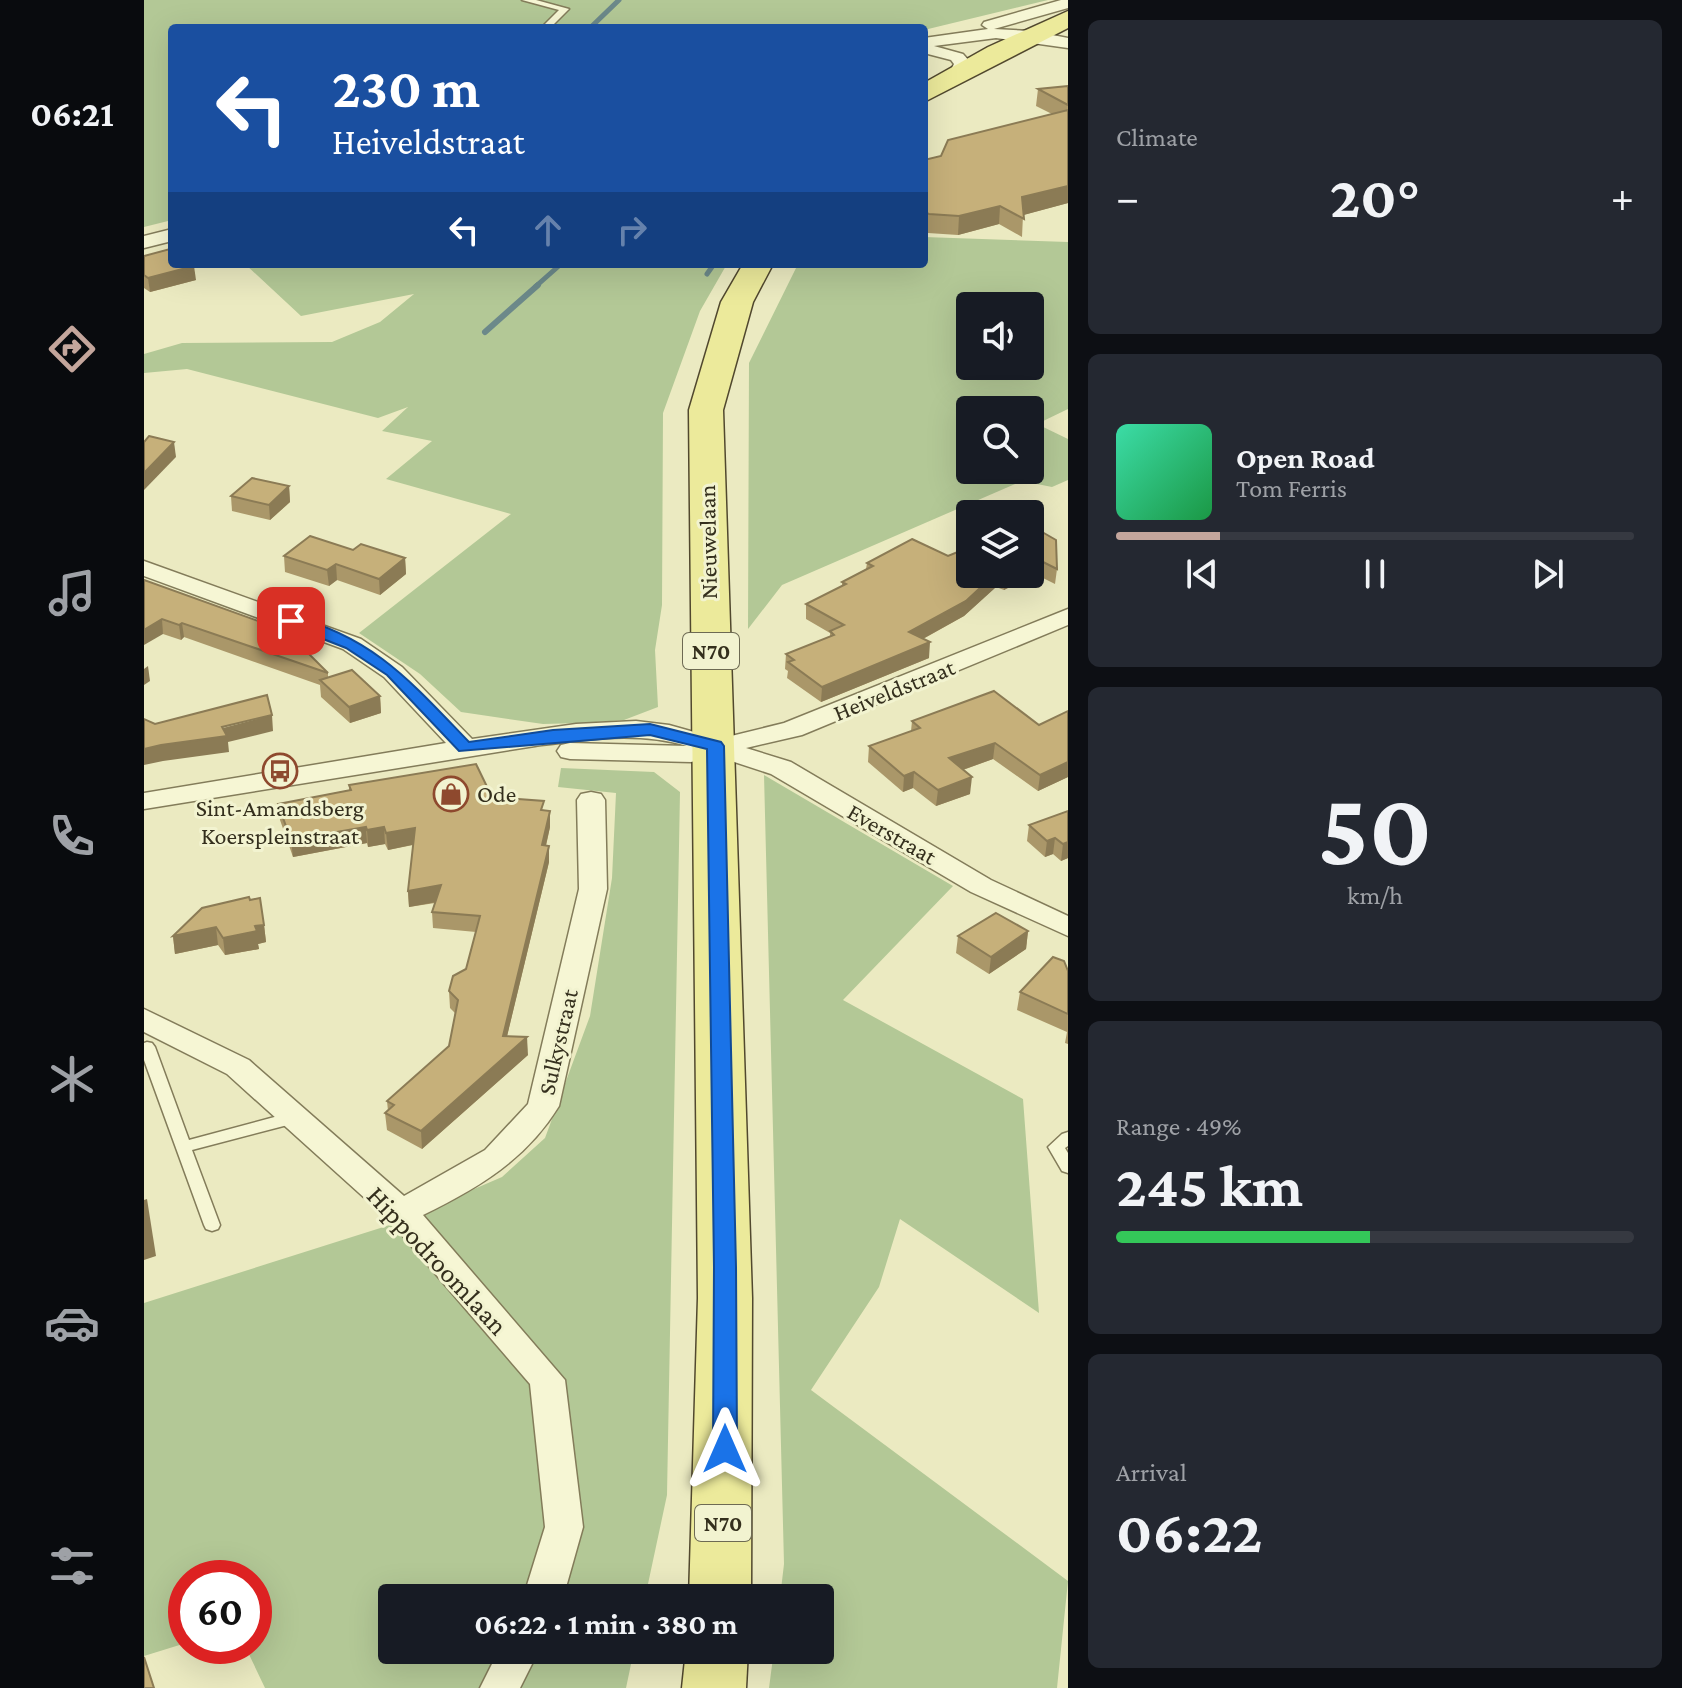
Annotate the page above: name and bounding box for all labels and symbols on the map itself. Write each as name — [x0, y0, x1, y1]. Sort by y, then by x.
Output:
street label: Nieuwelaan — [693, 484, 722, 600]
pin — [257, 587, 325, 655]
road number: N70 — [683, 633, 739, 669]
street label: Heiveldstraat — [829, 653, 959, 726]
bus stop icon: Sint-Amandsberg Koerspleinstraat — [261, 752, 299, 790]
shop icon: Ode — [432, 775, 470, 813]
place label: Ode — [477, 780, 516, 807]
place label: Sint-Amandsberg Koerspleinstraat — [196, 794, 365, 849]
street label: Everstraat — [843, 797, 942, 870]
street label: Sulkystraat — [532, 985, 583, 1097]
street label: Hippodroomlaan — [361, 1180, 514, 1341]
position arrow — [683, 1407, 767, 1491]
road number: N70 — [695, 1505, 751, 1541]
speed limit sign: 60 — [168, 1560, 272, 1664]

